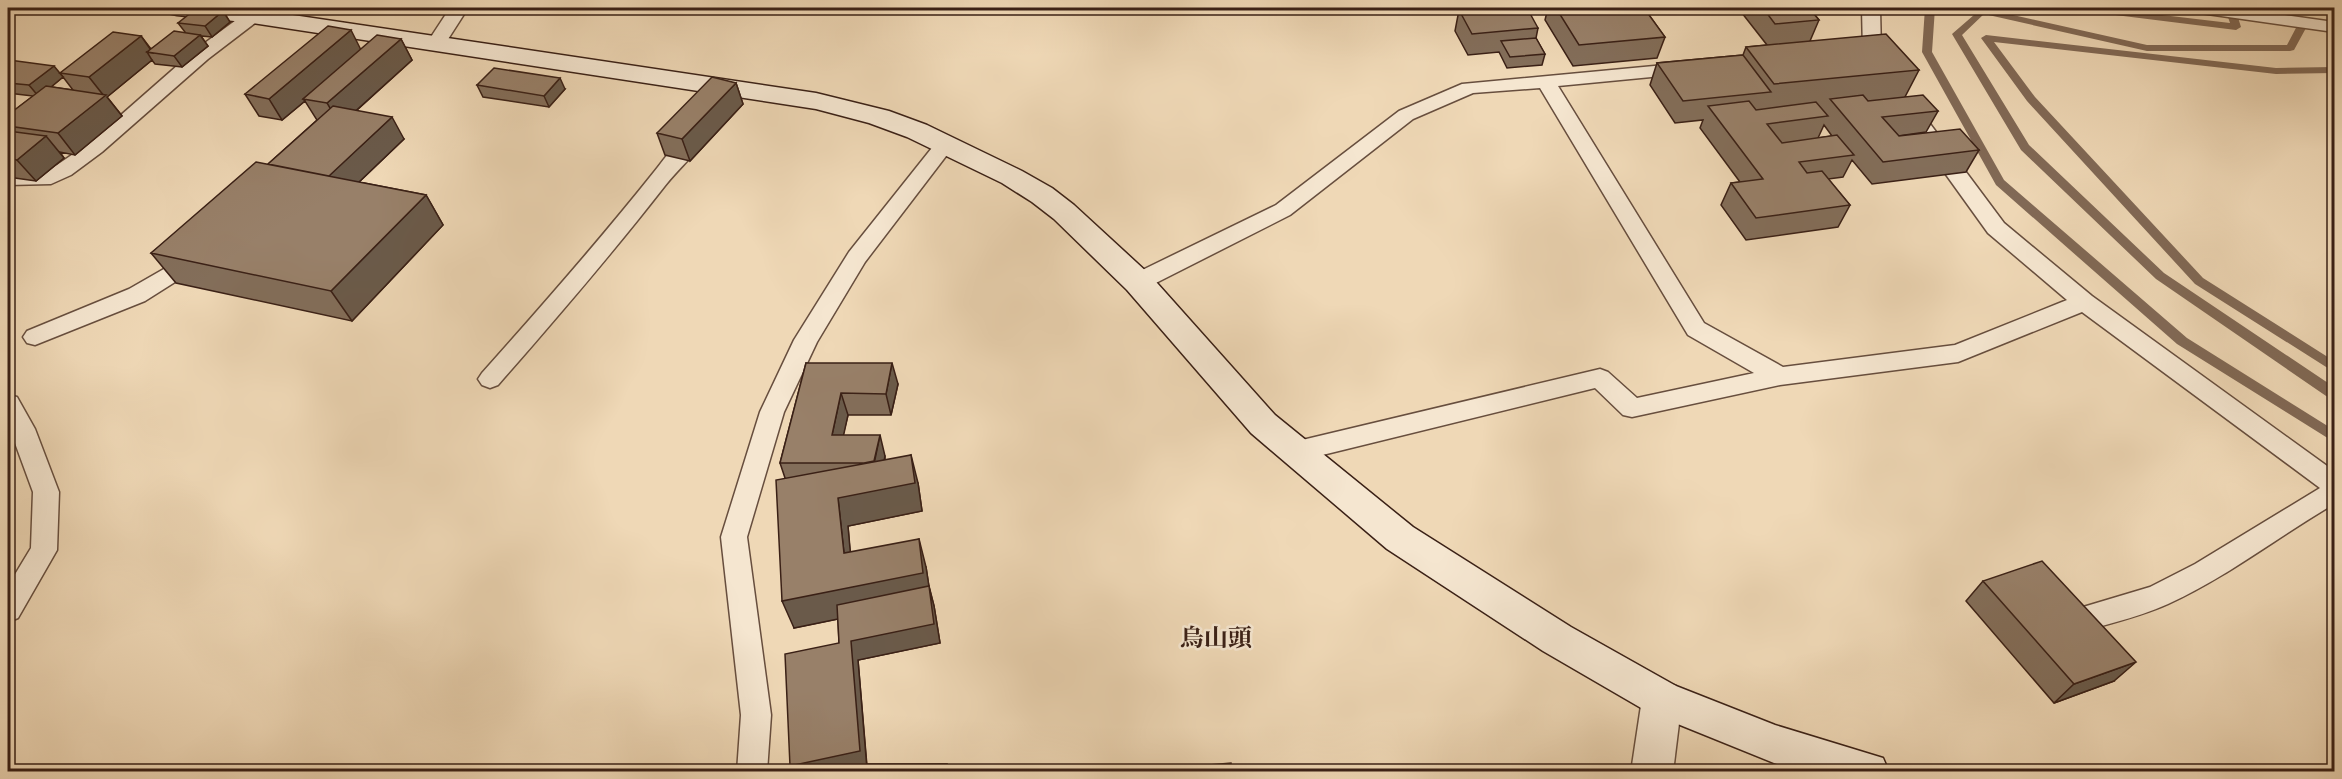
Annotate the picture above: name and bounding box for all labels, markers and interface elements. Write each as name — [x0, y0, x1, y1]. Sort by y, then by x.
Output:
district label: 烏山頭 — [1180, 622, 1252, 653]

